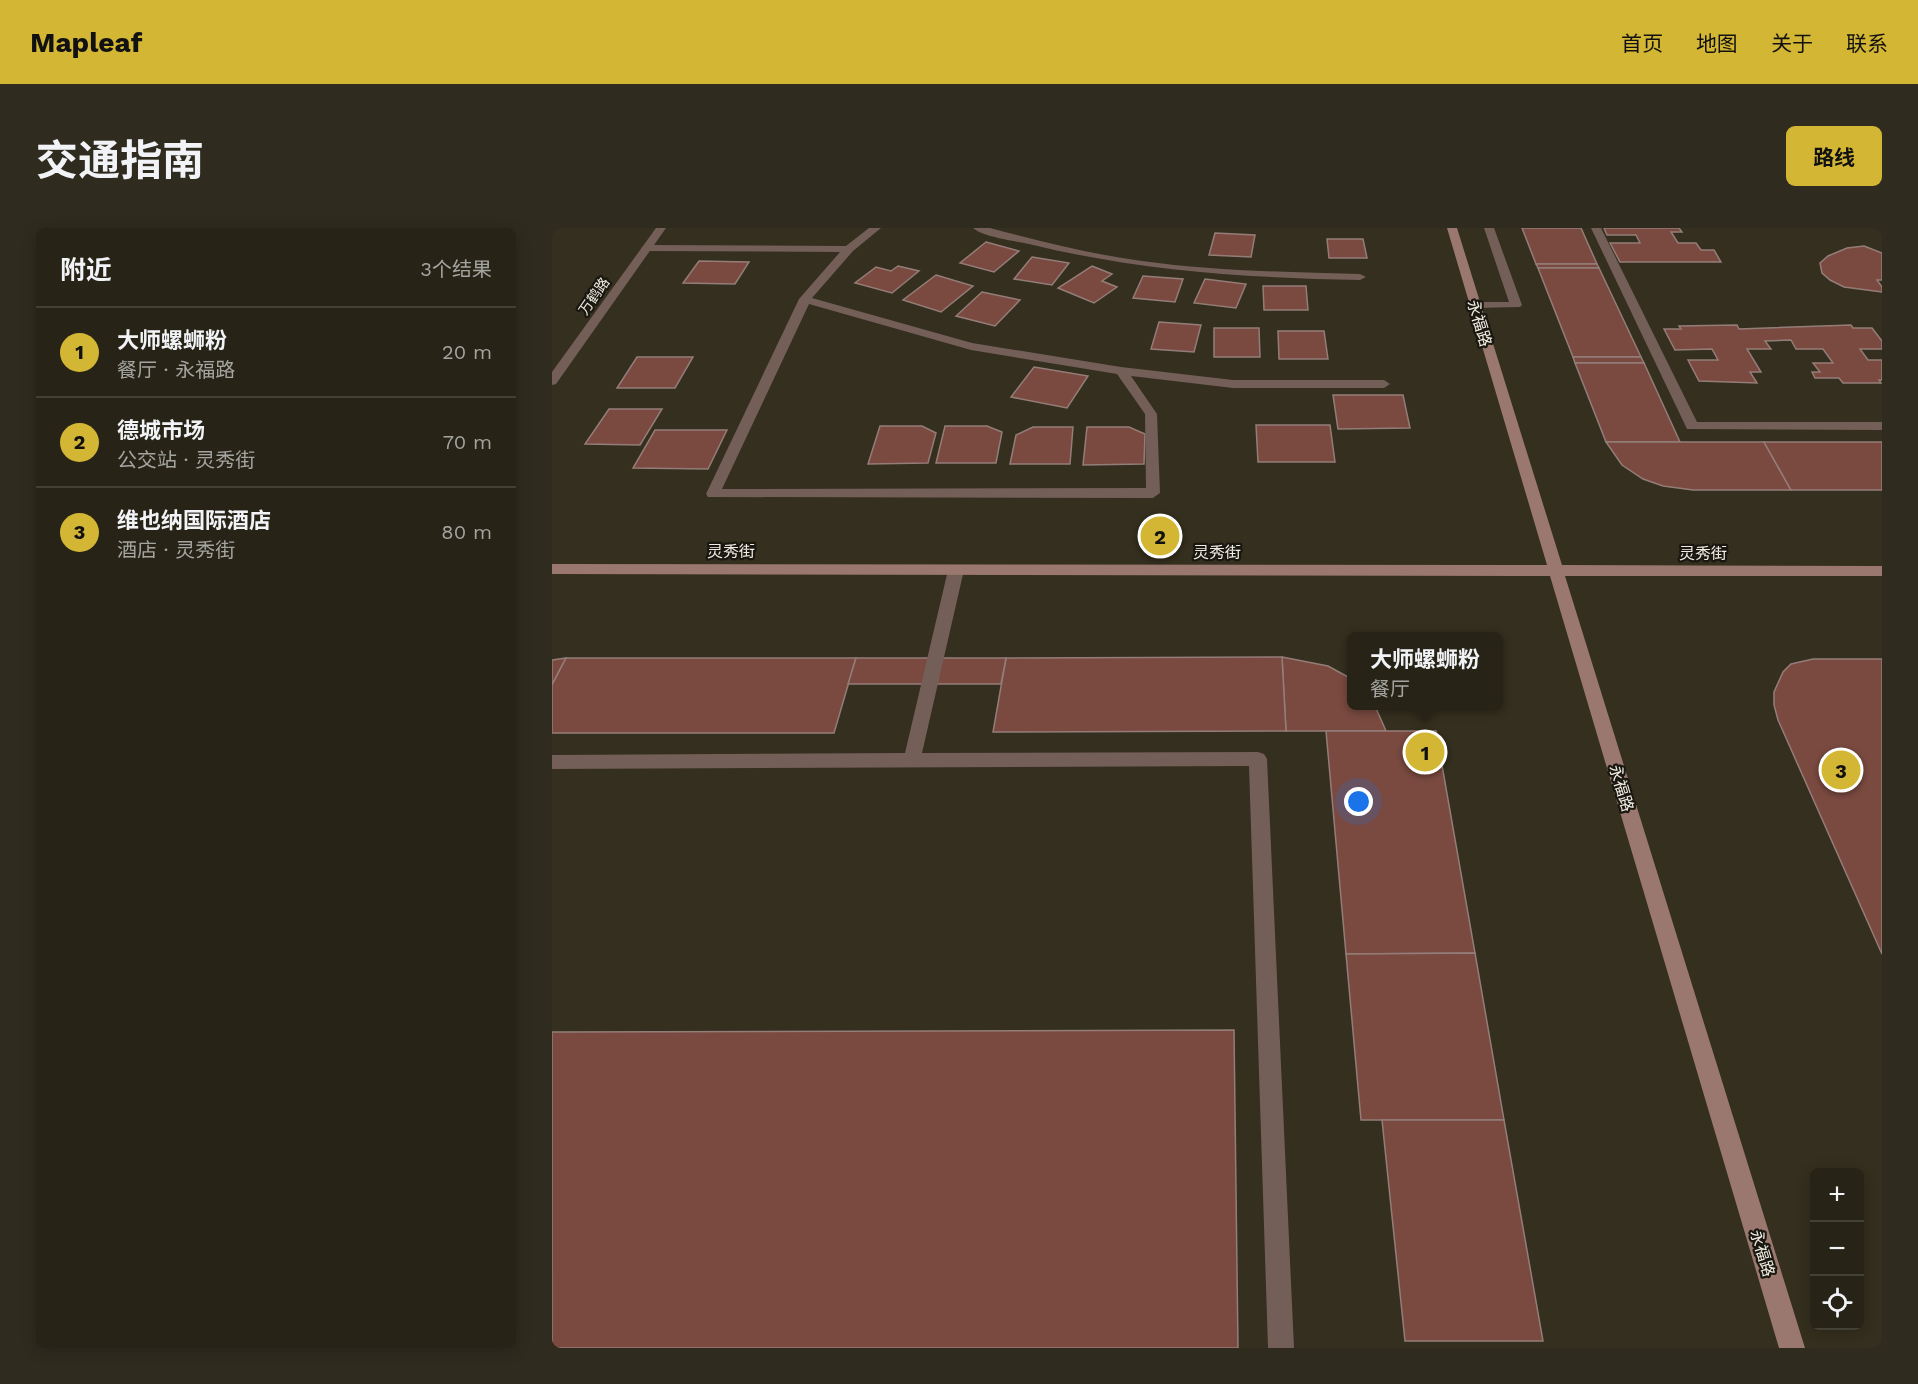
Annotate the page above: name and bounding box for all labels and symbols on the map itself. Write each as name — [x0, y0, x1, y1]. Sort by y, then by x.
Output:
street label: 万鹤路 — [575, 274, 613, 318]
street label: 永福路 — [1463, 297, 1496, 349]
pin: 2 — [1140, 514, 1180, 558]
street label: 灵秀街 — [707, 542, 755, 561]
street label: 灵秀街 — [1193, 543, 1241, 562]
street label: 灵秀街 — [1679, 544, 1727, 563]
pin: 1 — [1406, 730, 1444, 774]
pin: 3 — [1822, 748, 1860, 792]
street label: 永福路 — [1605, 762, 1638, 814]
your location — [1344, 787, 1373, 816]
street label: 永福路 — [1746, 1227, 1779, 1279]

